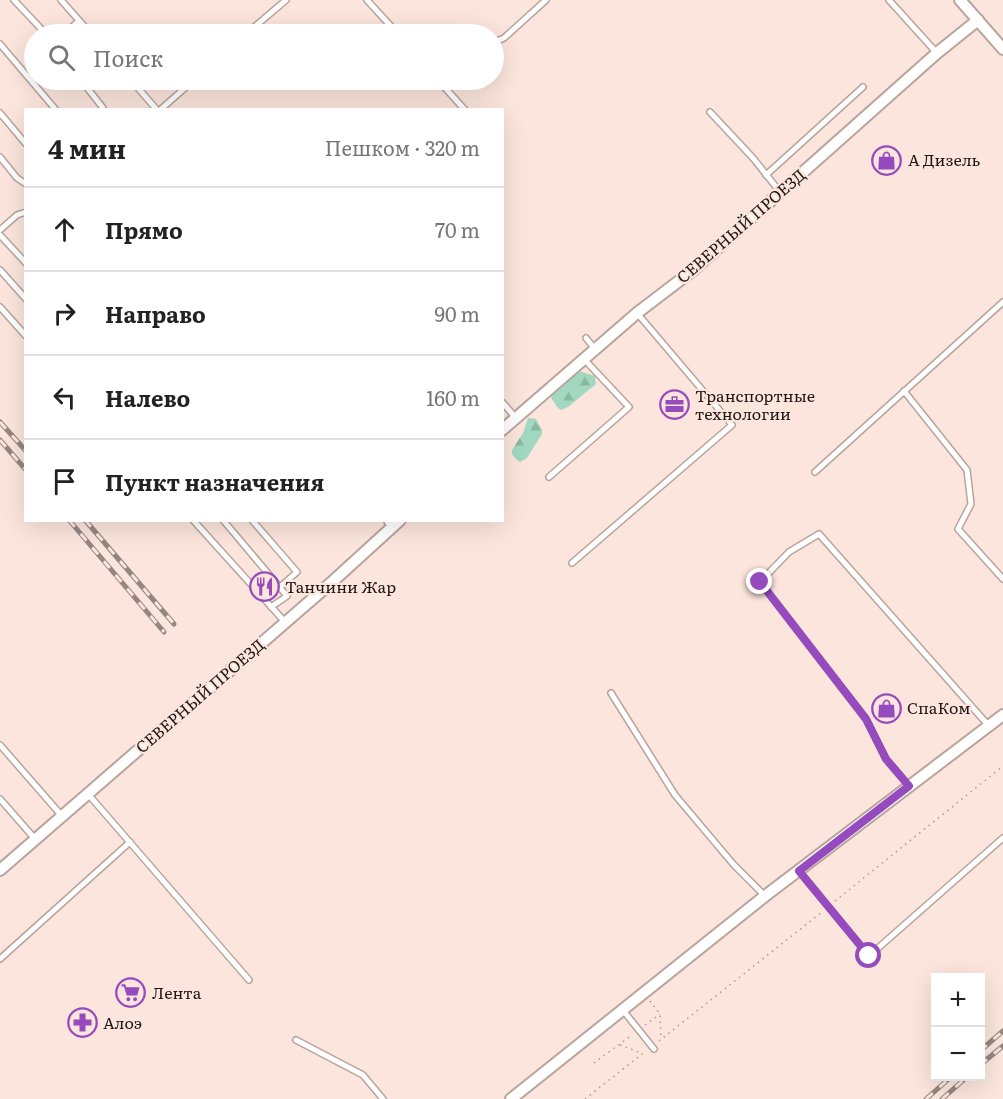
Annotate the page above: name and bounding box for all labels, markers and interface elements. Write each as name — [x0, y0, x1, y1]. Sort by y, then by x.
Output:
search box — [24, 24, 504, 90]
icon: search — [45, 41, 78, 74]
text: Поиск — [93, 41, 163, 74]
text: 4 мин — [48, 128, 126, 167]
text: Пешком · 320 m — [325, 132, 480, 162]
shop icon: А Дизель — [871, 144, 903, 176]
place label: А Дизель — [908, 147, 981, 171]
street label: СЕВЕРНЫЙ ПРОЕЗД — [671, 162, 810, 288]
icon: ahead — [48, 213, 81, 246]
text: Прямо — [105, 213, 183, 246]
text: 70 m — [435, 214, 480, 244]
icon: right — [48, 297, 81, 330]
text: Направо — [105, 297, 206, 330]
text: 90 m — [435, 298, 480, 328]
icon: left — [48, 381, 81, 414]
text: Налево — [105, 381, 190, 414]
text: 160 m — [426, 382, 480, 412]
place label: Транспортные технологии — [695, 383, 815, 425]
office icon: Транспортные технологии — [658, 389, 690, 421]
icon: arrive — [48, 465, 81, 498]
text: Пункт назначения — [105, 465, 324, 498]
route end — [746, 568, 772, 594]
restaurant icon: Танчини Жар — [248, 571, 280, 603]
place label: Танчини Жар — [285, 574, 396, 598]
street label: СЕВЕРНЫЙ ПРОЕЗД — [130, 632, 269, 758]
shop icon: СпаКом — [870, 692, 902, 724]
place label: СпаКом — [907, 695, 971, 719]
route start — [855, 942, 881, 968]
map controls — [931, 973, 985, 1081]
button: + — [931, 973, 985, 1027]
supermarket icon: Лента — [115, 977, 147, 1009]
place label: Лента — [152, 980, 202, 1004]
pharmacy icon: Алоэ — [66, 1007, 98, 1039]
place label: Алоэ — [103, 1010, 142, 1034]
button: − — [931, 1027, 985, 1081]

